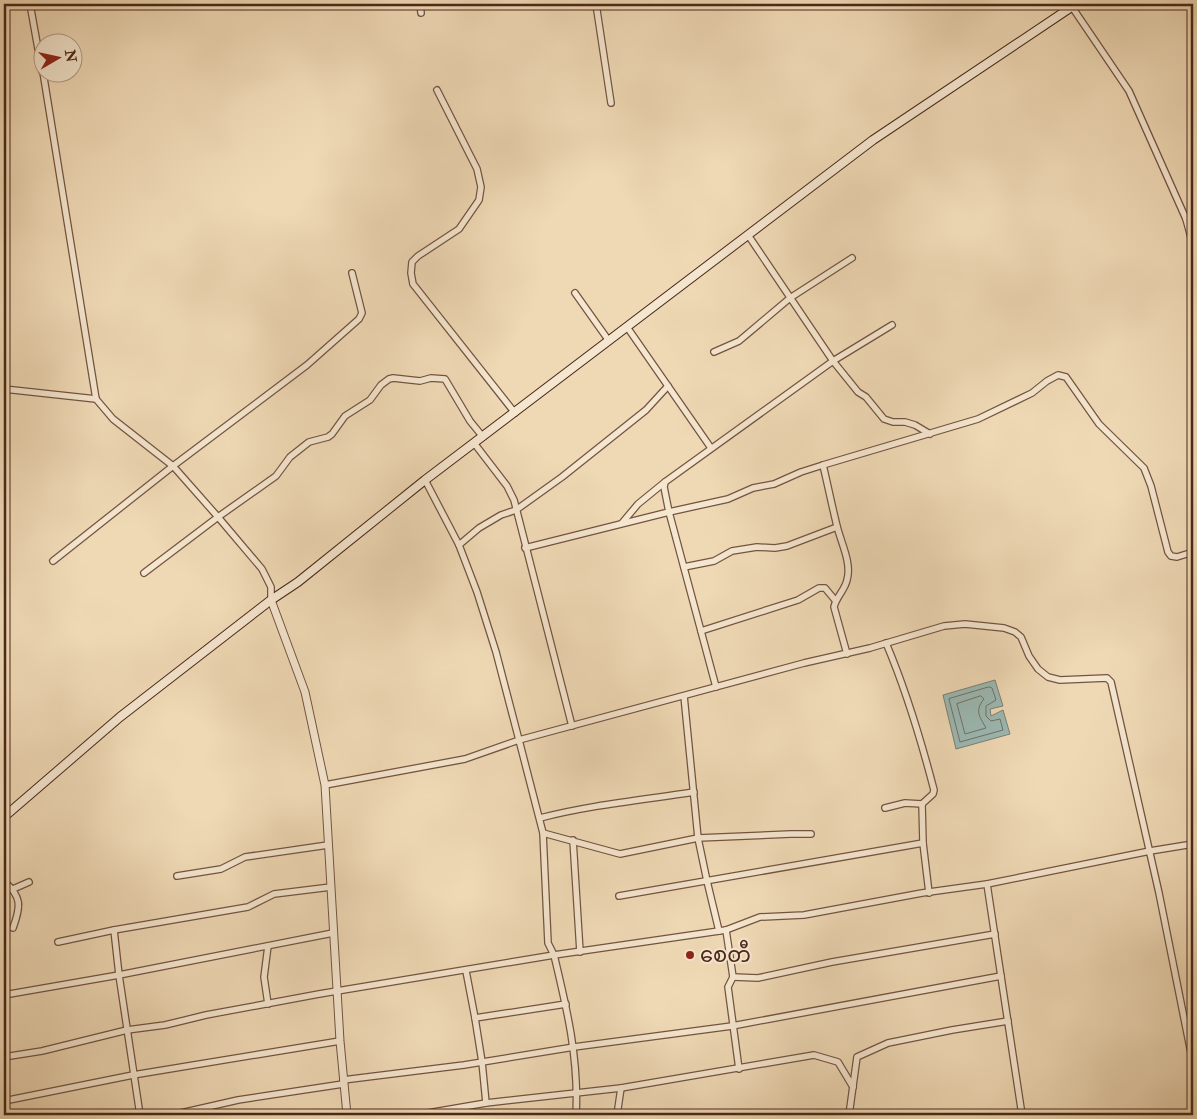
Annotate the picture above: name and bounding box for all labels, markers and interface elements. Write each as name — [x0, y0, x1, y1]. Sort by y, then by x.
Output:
north arrow — [32, 32, 82, 82]
text: N — [61, 48, 80, 64]
place label: စေတီ — [700, 939, 751, 969]
marker: စေတီ — [684, 949, 696, 961]

